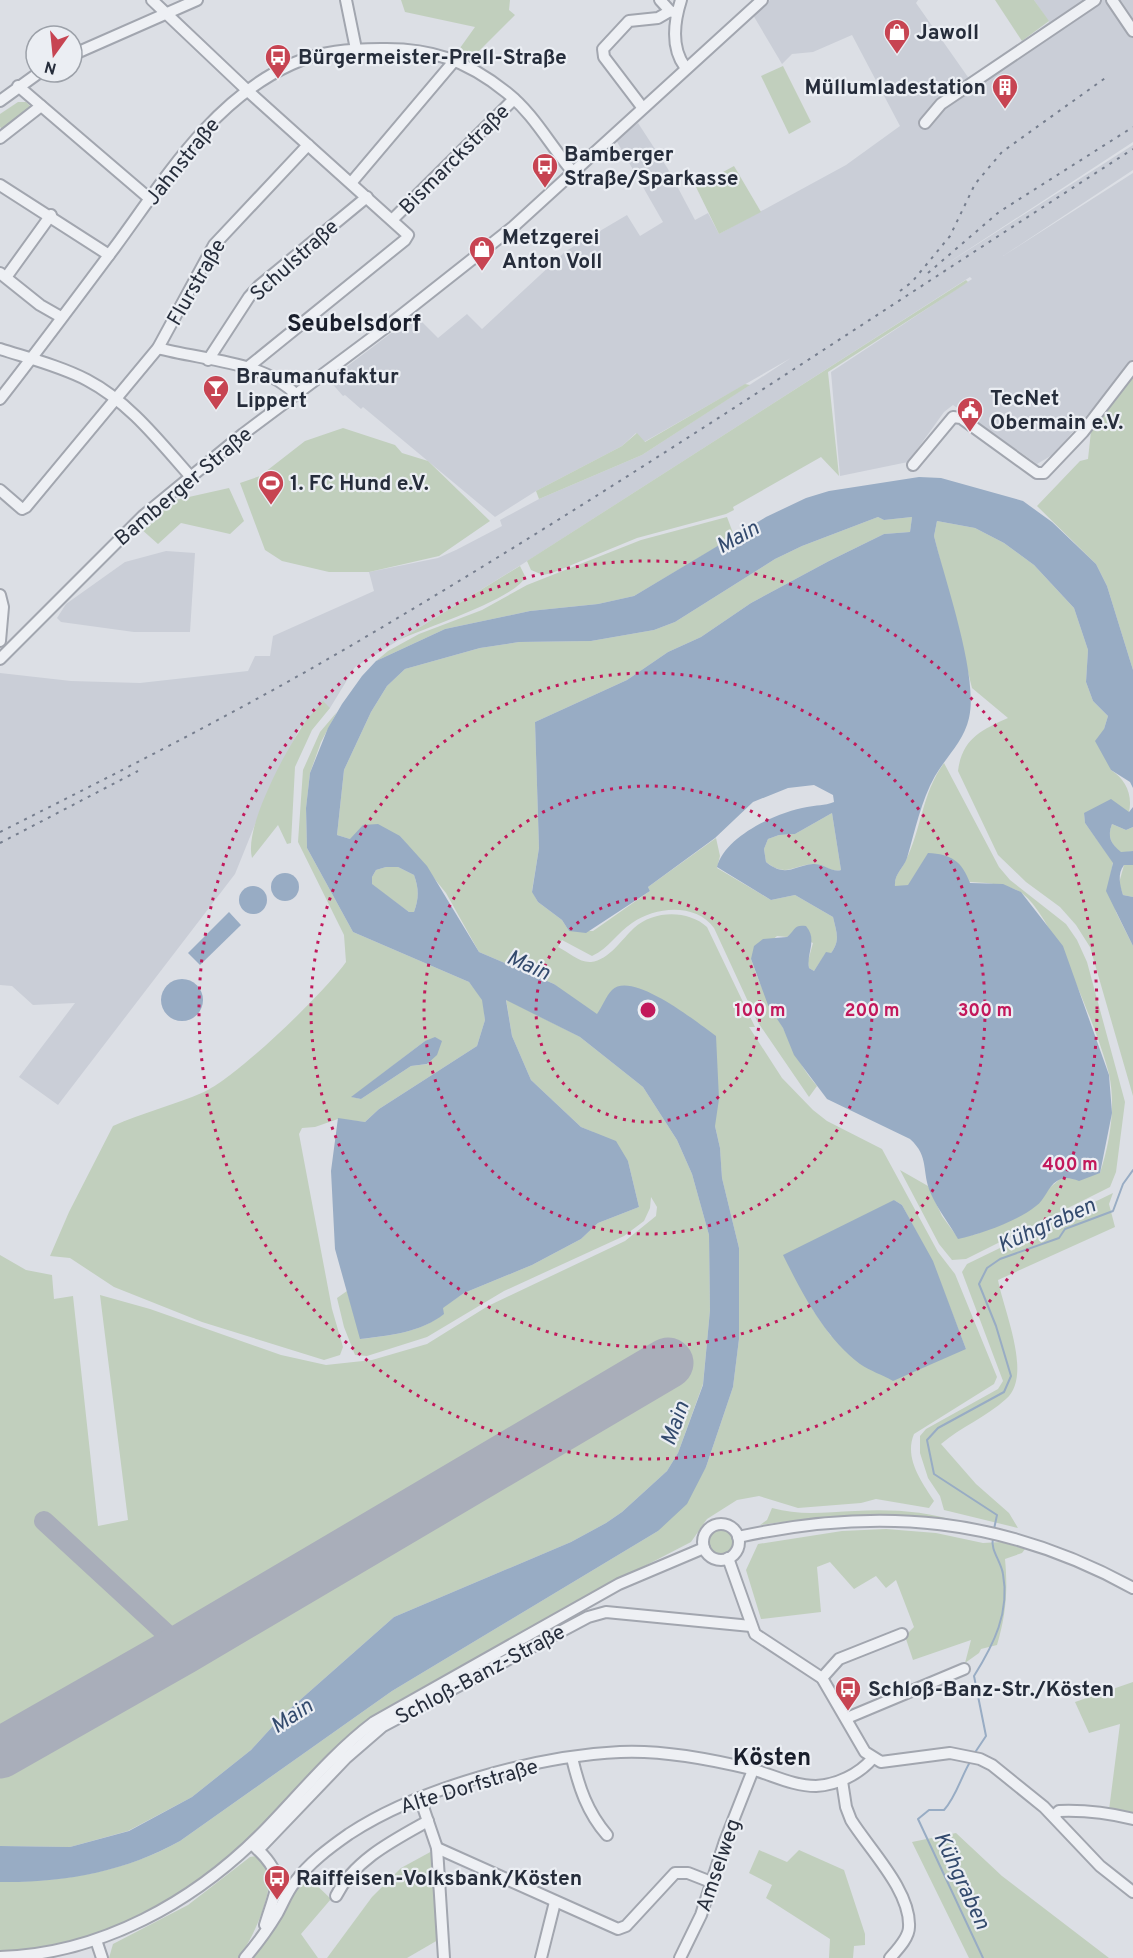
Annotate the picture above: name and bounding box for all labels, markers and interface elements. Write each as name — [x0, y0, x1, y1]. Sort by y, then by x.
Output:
shop icon: Jawoll — [882, 17, 912, 55]
place label: Jawoll — [916, 20, 979, 47]
north arrow — [24, 24, 84, 84]
bus stop icon: Bürgermeister-Prell-Straße — [263, 42, 293, 80]
place label: Bürgermeister-Prell-Straße — [298, 45, 567, 72]
text: N — [42, 55, 59, 78]
building icon: Müllumladestation — [990, 72, 1020, 110]
place label: Müllumladestation — [805, 75, 986, 102]
street label: Bismarckstraße — [394, 99, 516, 221]
street label: Jahnstraße — [140, 113, 227, 211]
place label: Bamberger Straße/Sparkasse — [564, 142, 738, 193]
bus stop icon: Bamberger Straße/Sparkasse — [530, 151, 560, 189]
street label: Schulstraße — [245, 214, 345, 308]
place label: Metzgerei Anton Voll — [502, 225, 602, 276]
shop icon: Metzgerei Anton Voll — [467, 234, 497, 272]
street label: Flurstraße — [162, 235, 233, 331]
district label: Seubelsdorf — [287, 310, 421, 340]
place label: Braumanufaktur Lippert — [236, 364, 399, 415]
bar icon: Braumanufaktur Lippert — [201, 373, 231, 411]
place label: TecNet Obermain e.V. — [990, 386, 1123, 437]
public building icon: TecNet Obermain e.V. — [955, 395, 985, 433]
street label: Bamberger Straße — [109, 422, 258, 553]
sports icon: 1. FC Hund e.V. — [256, 468, 286, 506]
place label: 1. FC Hund e.V. — [290, 471, 429, 498]
water label: Main — [712, 515, 764, 561]
water label: Main — [502, 945, 554, 988]
centre of rings — [638, 1000, 658, 1020]
text: 100 m — [734, 1000, 786, 1023]
text: 200 m — [844, 1000, 900, 1023]
text: 300 m — [958, 1000, 1012, 1023]
text: 400 m — [1042, 1154, 1098, 1177]
water label: Kühgraben — [994, 1193, 1100, 1260]
water label: Main — [656, 1398, 697, 1450]
street label: Schloß-Banz-Straße — [391, 1619, 570, 1731]
bus stop icon: Schloß-Banz-Str./Kösten — [833, 1674, 863, 1712]
place label: Schloß-Banz-Str./Kösten — [868, 1677, 1114, 1704]
water label: Main — [266, 1694, 319, 1741]
district label: Kösten — [733, 1744, 811, 1774]
street label: Alte Dorfstraße — [397, 1754, 542, 1821]
street label: Amselweg — [691, 1815, 748, 1916]
water label: Kühgraben — [926, 1828, 995, 1934]
bus stop icon: Raiffeisen-Volksbank/Kösten — [262, 1863, 292, 1901]
place label: Raiffeisen-Volksbank/Kösten — [296, 1866, 582, 1893]

